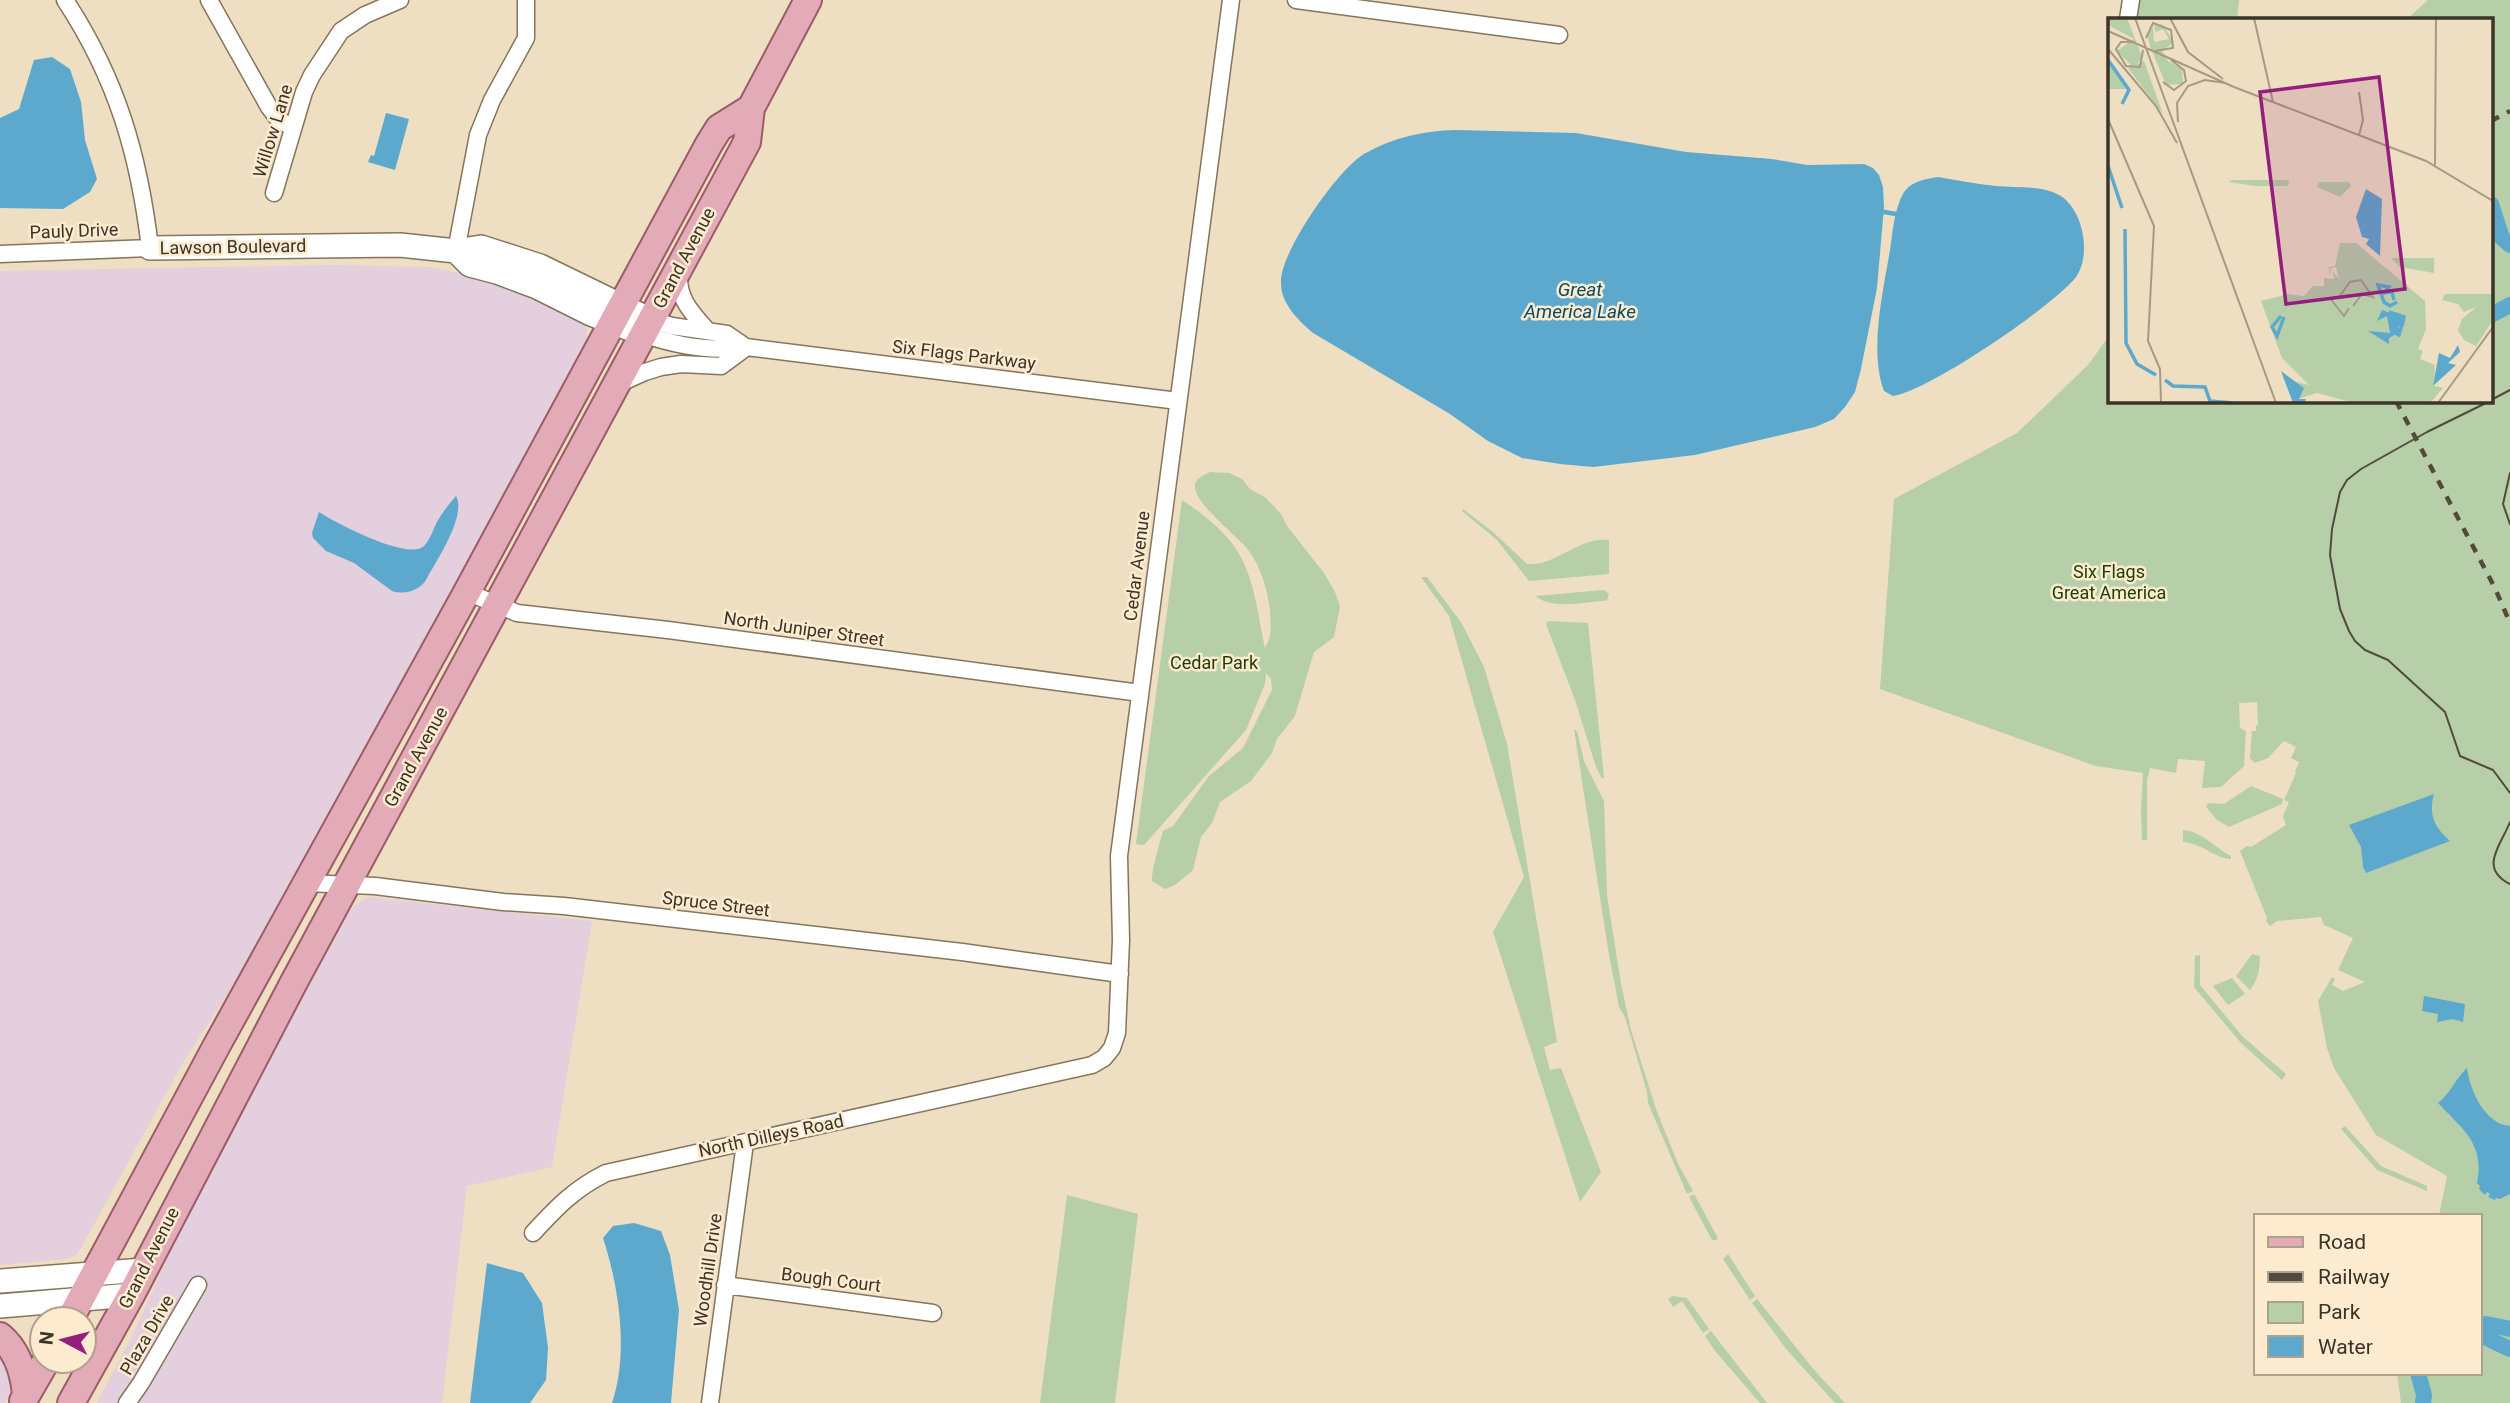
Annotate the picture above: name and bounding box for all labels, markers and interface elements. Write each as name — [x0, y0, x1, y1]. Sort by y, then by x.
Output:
inset map — [2108, 18, 2492, 402]
street label: Willow Lane — [248, 82, 297, 180]
street label: Grand Avenue — [648, 204, 719, 312]
street label: Pauly Drive — [29, 218, 119, 243]
street label: Lawson Boulevard — [159, 235, 306, 258]
water label: Great America Lake — [1523, 278, 1636, 323]
street label: Six Flags Parkway — [891, 335, 1037, 374]
street label: Cedar Avenue — [1119, 510, 1154, 622]
park label: Six Flags Great America — [2052, 561, 2166, 603]
street label: North Juniper Street — [722, 607, 886, 650]
park label: Cedar Park — [1170, 652, 1259, 673]
street label: Grand Avenue — [379, 703, 452, 810]
street label: Spruce Street — [661, 887, 771, 921]
street label: North Dilleys Road — [696, 1110, 845, 1161]
street label: Grand Avenue — [114, 1203, 183, 1312]
street label: Woodhill Drive — [689, 1212, 726, 1328]
legend — [2254, 1214, 2482, 1375]
text: Road — [2318, 1230, 2366, 1254]
street label: Bough Court — [780, 1263, 882, 1296]
text: Railway — [2318, 1265, 2390, 1289]
street label: Plaza Drive — [115, 1291, 178, 1379]
text: Park — [2318, 1300, 2361, 1324]
north arrow — [28, 1305, 98, 1375]
text: N — [34, 1330, 59, 1346]
text: Water — [2318, 1335, 2373, 1359]

